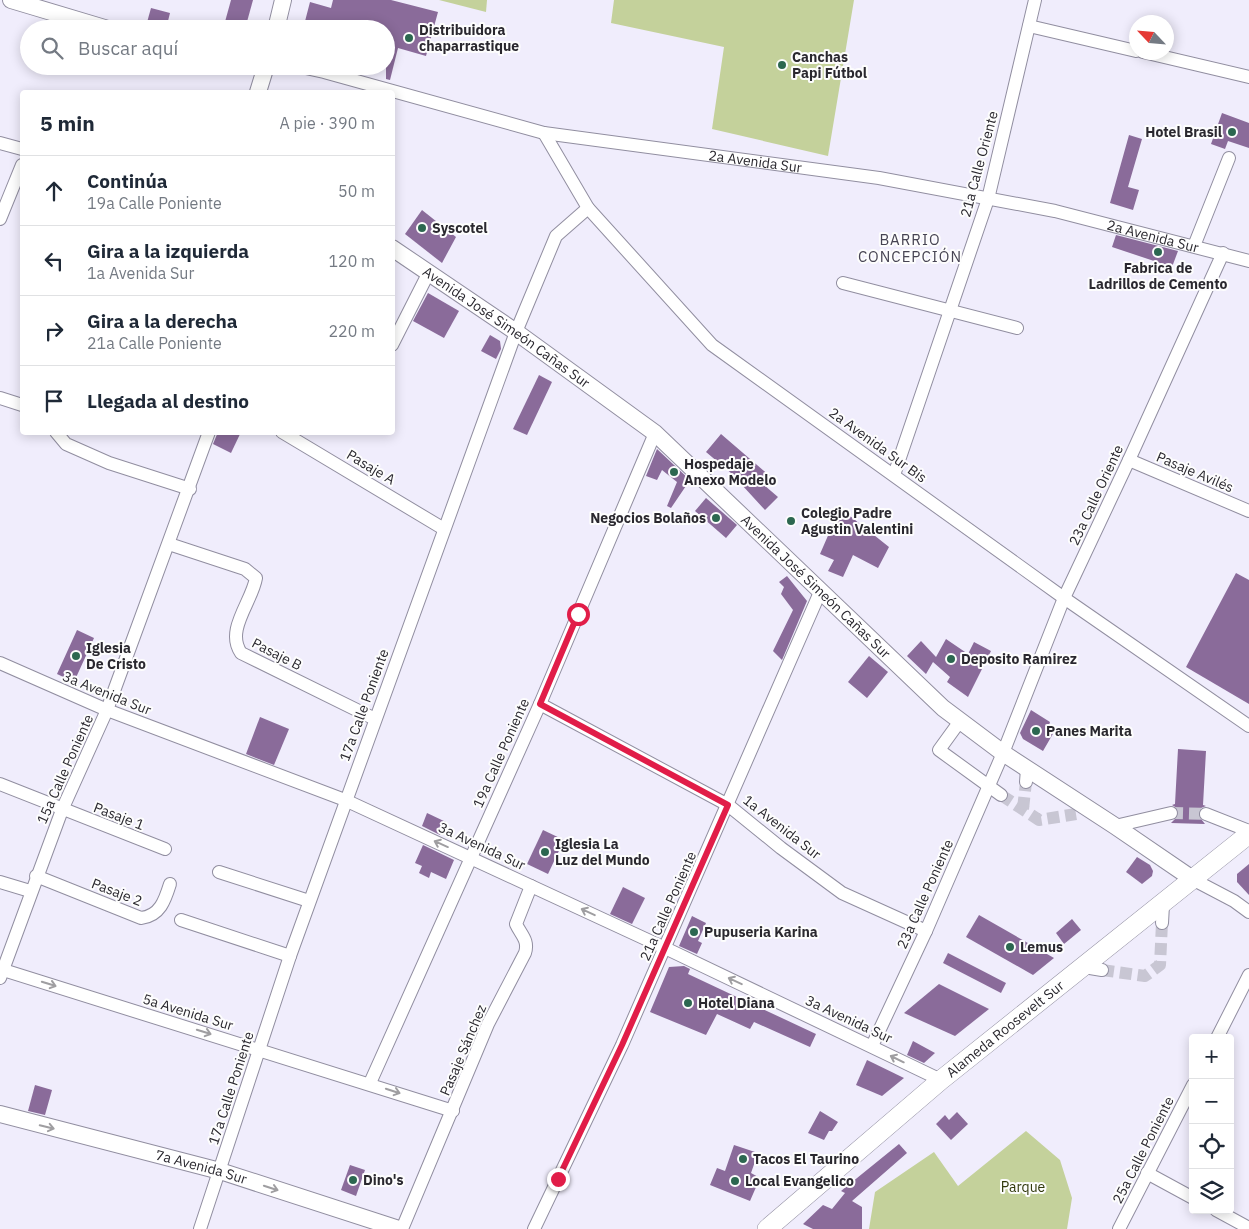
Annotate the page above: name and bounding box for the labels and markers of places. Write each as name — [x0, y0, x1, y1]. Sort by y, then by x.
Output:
place label: Distribuidora chaparrastique — [419, 21, 519, 55]
marker: Distribuidora chaparrastique — [403, 32, 415, 44]
place label: Canchas Papi Fútbol — [792, 48, 867, 82]
marker: Canchas Papi Fútbol — [776, 59, 788, 71]
place label: Hotel Brasil — [1145, 123, 1222, 141]
marker: Hotel Brasil — [1226, 126, 1238, 138]
place label: Syscotel — [432, 219, 488, 237]
marker: Syscotel — [416, 222, 428, 234]
marker: Fabrica de Ladrillos de Cemento — [1152, 246, 1164, 258]
place label: Fabrica de Ladrillos de Cemento — [1089, 259, 1228, 293]
place label: Hospedaje Anexo Modelo — [684, 455, 776, 489]
marker: Hospedaje Anexo Modelo — [668, 466, 680, 478]
place label: Colegio Padre Agustin Valentini — [801, 504, 913, 538]
place label: Negocios Bolaños — [590, 509, 706, 527]
marker: Negocios Bolaños — [710, 512, 722, 524]
marker: Colegio Padre Agustin Valentini — [785, 515, 797, 527]
place label: Iglesia De Cristo — [86, 639, 146, 673]
marker: Iglesia De Cristo — [70, 650, 82, 662]
place label: Deposito Ramirez — [961, 650, 1077, 668]
marker: Deposito Ramirez — [945, 653, 957, 665]
place label: Panes Marita — [1046, 722, 1132, 740]
marker: Panes Marita — [1030, 725, 1042, 737]
place label: Iglesia La Luz del Mundo — [555, 835, 650, 869]
marker: Iglesia La Luz del Mundo — [539, 846, 551, 858]
place label: Pupuseria Karina — [704, 923, 818, 941]
marker: Pupuseria Karina — [688, 926, 700, 938]
place label: Lemus — [1020, 938, 1063, 956]
marker: Lemus — [1004, 941, 1016, 953]
place label: Hotel Diana — [698, 994, 775, 1012]
marker: Hotel Diana — [682, 997, 694, 1009]
place label: Tacos El Taurino — [753, 1150, 859, 1168]
marker: Tacos El Taurino — [737, 1153, 749, 1165]
place label: Dino's — [363, 1171, 404, 1189]
place label: Local Evangelico — [745, 1172, 854, 1190]
marker: Dino's — [347, 1174, 359, 1186]
marker: Local Evangelico — [729, 1175, 741, 1187]

